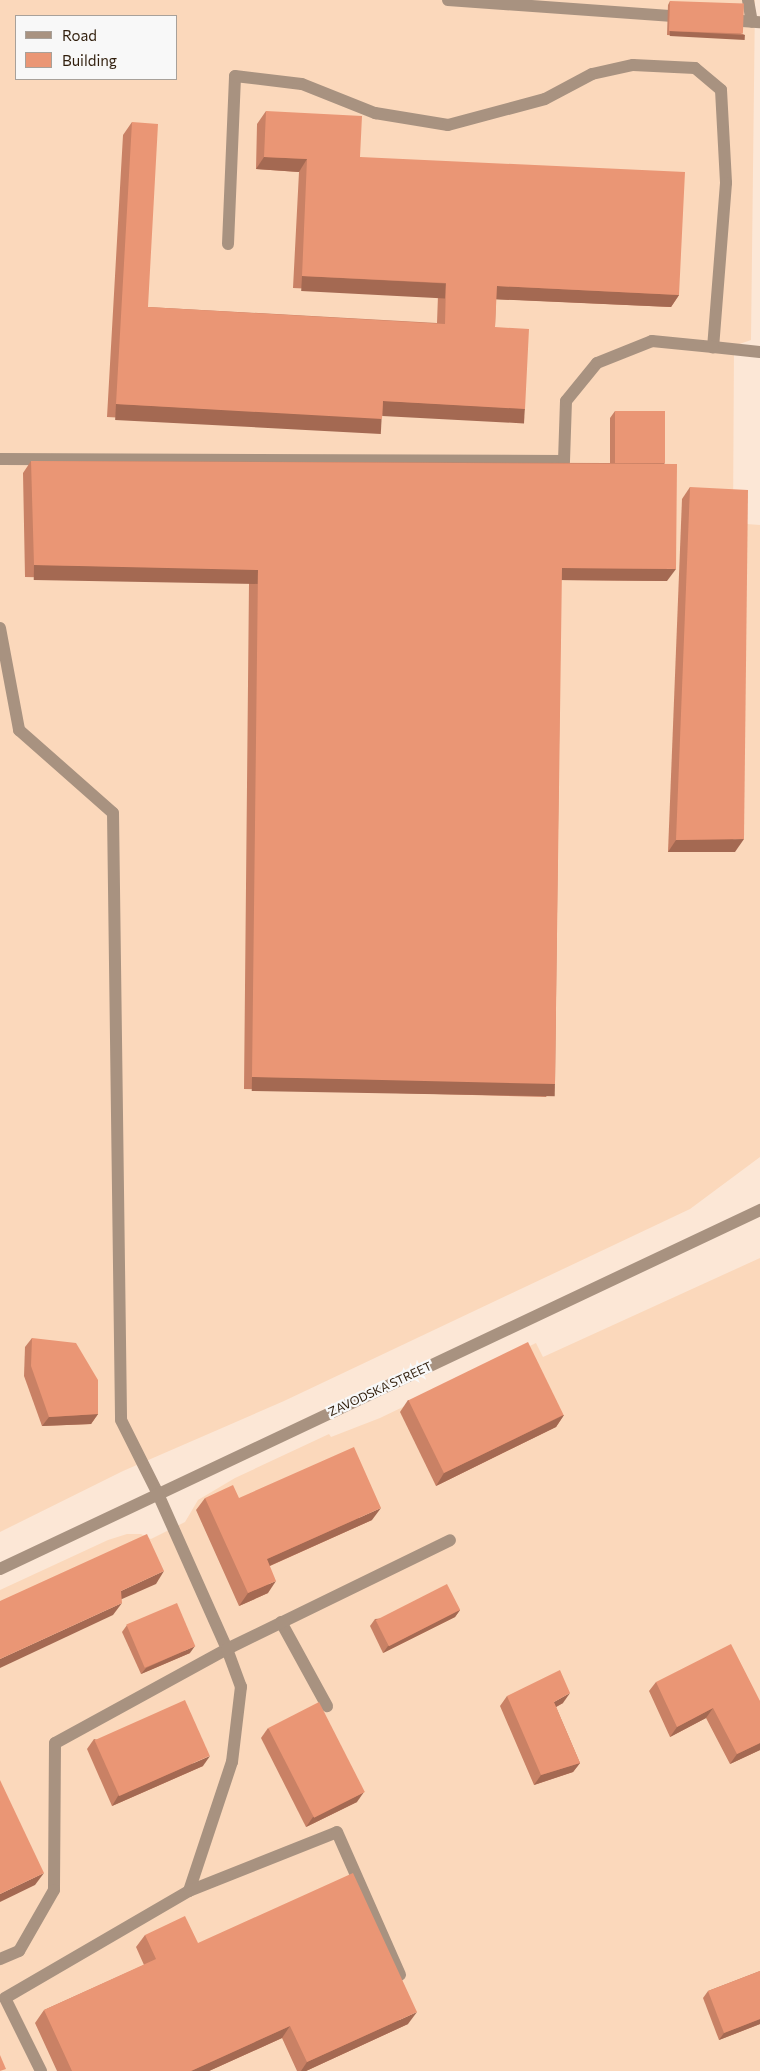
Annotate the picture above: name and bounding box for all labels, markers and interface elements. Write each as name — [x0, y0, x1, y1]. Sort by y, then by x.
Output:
legend — [15, 15, 178, 80]
text: Road — [62, 26, 97, 44]
text: Building — [62, 51, 117, 69]
street label: ZAVODSKA STREET — [326, 1359, 434, 1419]

